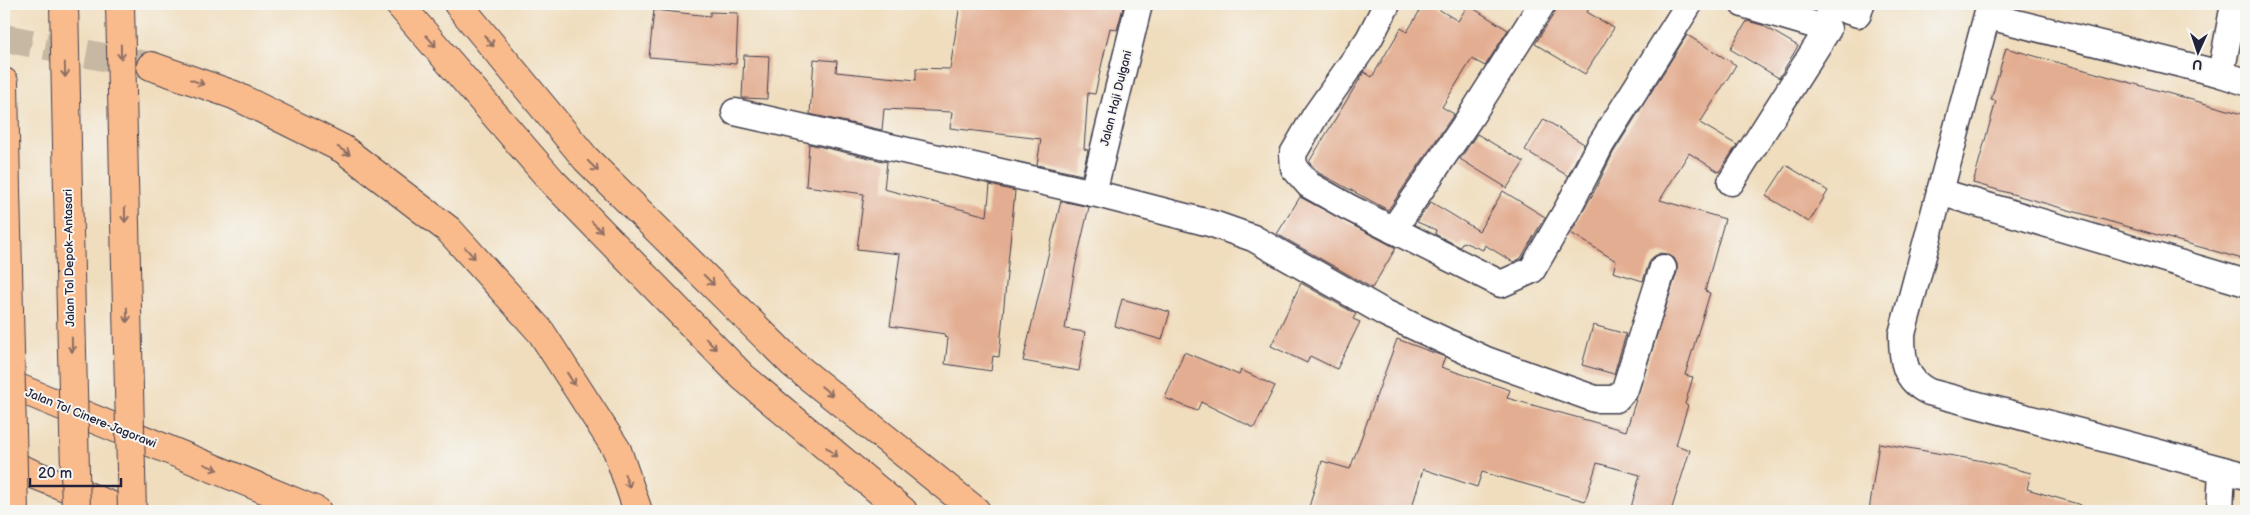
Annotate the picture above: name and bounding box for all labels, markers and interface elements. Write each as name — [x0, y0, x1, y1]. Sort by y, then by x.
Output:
north arrow — [2172, 28, 2222, 78]
one-way arrow — [425, 34, 437, 47]
one-way arrow — [483, 35, 495, 48]
one-way arrow — [116, 44, 126, 60]
street label: Jalan Haji Dulgani — [1097, 49, 1136, 147]
text: U — [2192, 56, 2203, 73]
one-way arrow — [61, 62, 70, 78]
one-way arrow — [189, 78, 204, 87]
one-way arrow — [337, 146, 351, 156]
one-way arrow — [587, 160, 600, 172]
street label: Jalan Tol Depok–Antasari — [61, 189, 78, 327]
one-way arrow — [120, 206, 130, 223]
one-way arrow — [591, 221, 603, 234]
one-way arrow — [464, 247, 476, 260]
one-way arrow — [703, 274, 715, 287]
one-way arrow — [122, 307, 132, 323]
one-way arrow — [67, 336, 76, 352]
one-way arrow — [705, 338, 717, 350]
one-way arrow — [567, 372, 577, 386]
street label: Jalan Tol Cinere-Jagorawi — [23, 385, 159, 452]
one-way arrow — [820, 386, 833, 397]
one-way arrow — [825, 446, 838, 457]
scale bar — [30, 455, 121, 487]
one-way arrow — [203, 463, 218, 473]
text: 20 m — [38, 464, 72, 483]
one-way arrow — [623, 472, 632, 488]

